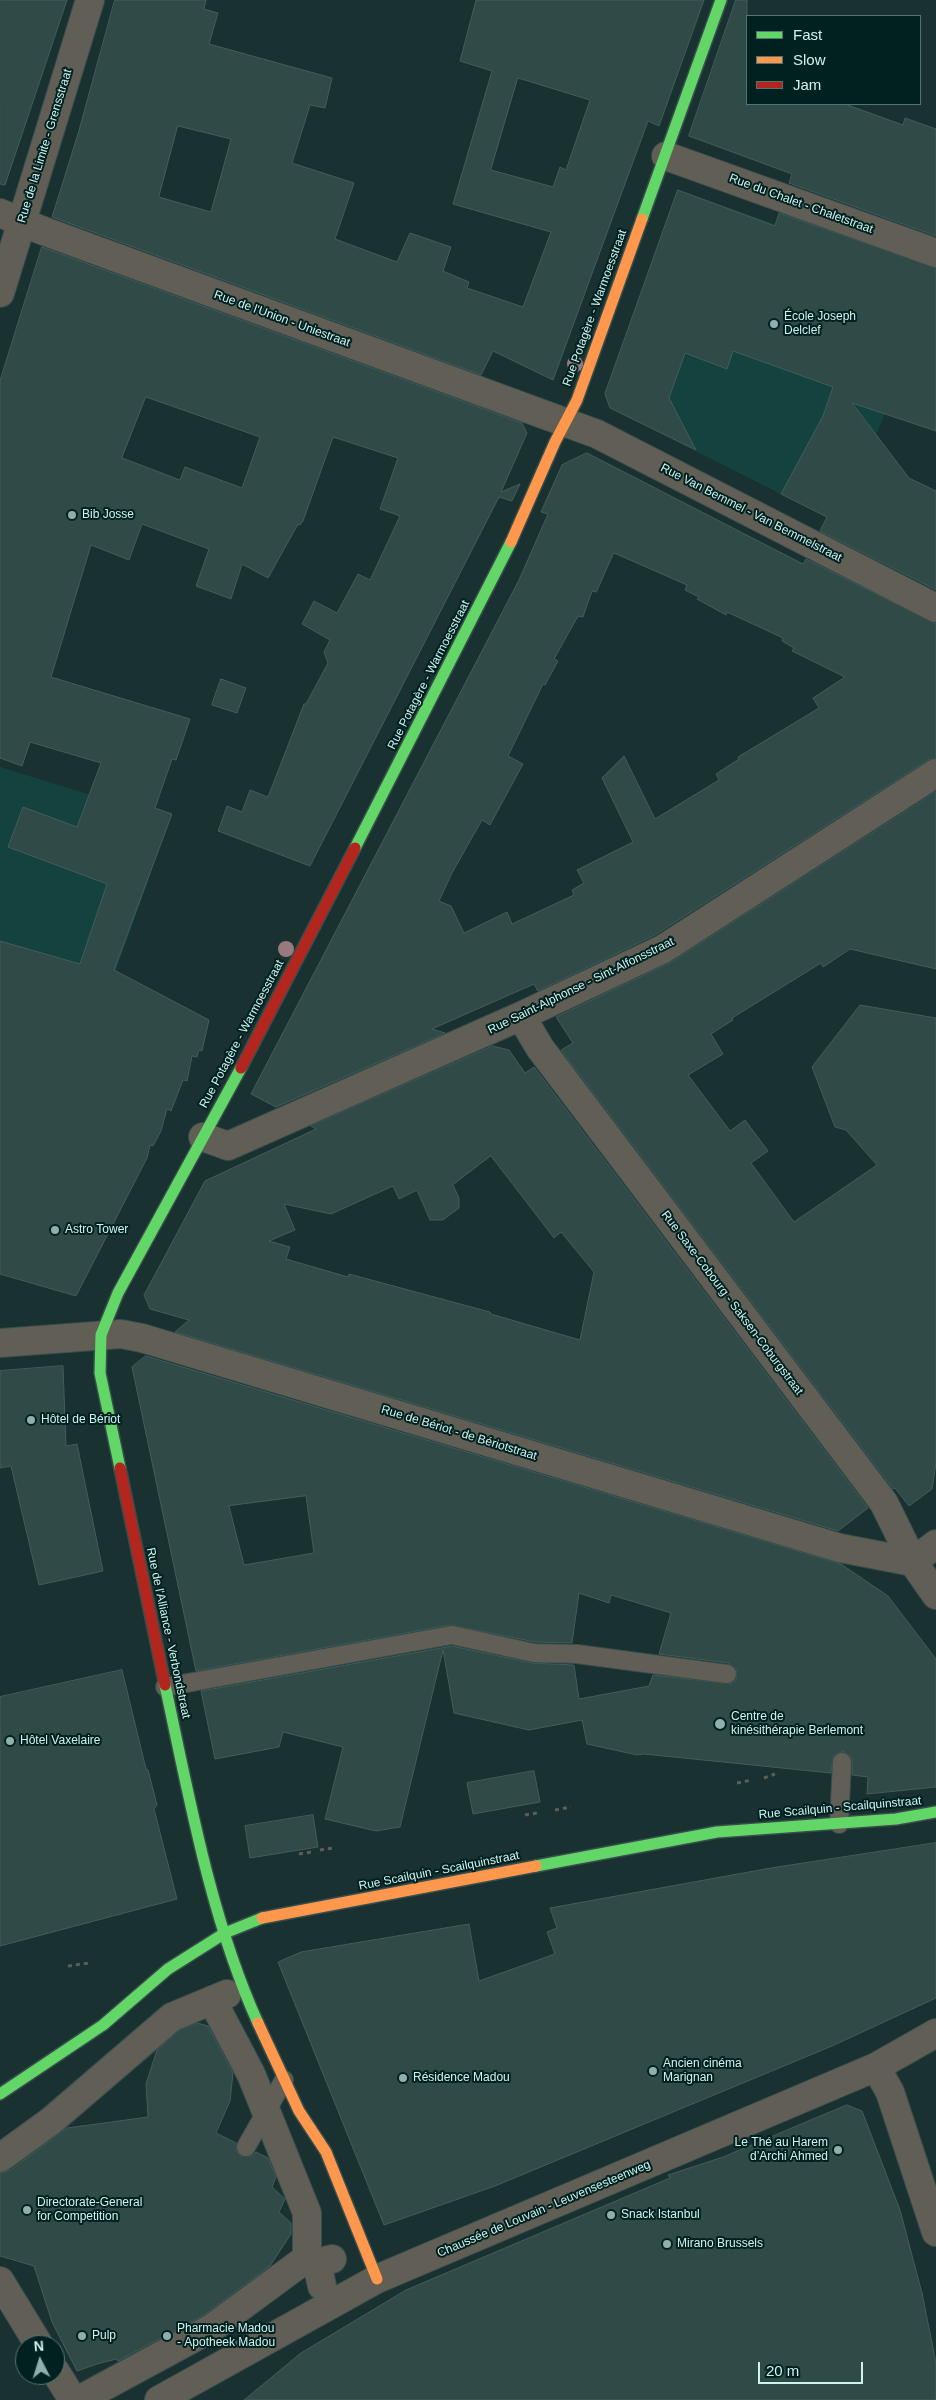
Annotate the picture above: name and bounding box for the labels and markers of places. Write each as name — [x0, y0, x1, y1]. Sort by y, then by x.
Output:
place label: École Joseph Delclef — [784, 310, 856, 338]
marker: École Joseph Delclef — [768, 318, 780, 330]
place label: Bib Josse — [82, 508, 134, 522]
marker: Bib Josse — [66, 509, 78, 521]
place label: Astro Tower — [65, 1223, 128, 1237]
marker: Astro Tower — [49, 1224, 61, 1236]
place label: Hôtel de Bériot — [41, 1413, 120, 1427]
marker: Hôtel de Bériot — [25, 1414, 37, 1426]
place label: Centre de kinésithérapie Berlemont — [731, 1710, 863, 1738]
marker: Centre de kinésithérapie Berlemont — [713, 1717, 727, 1731]
place label: Hôtel Vaxelaire — [20, 1734, 100, 1748]
marker: Hôtel Vaxelaire — [4, 1735, 16, 1747]
place label: Ancien cinéma Marignan — [663, 2057, 742, 2085]
marker: Ancien cinéma Marignan — [647, 2065, 659, 2077]
place label: Résidence Madou — [413, 2071, 510, 2085]
marker: Résidence Madou — [397, 2072, 409, 2084]
place label: Le Thé au Harem d’Archi Ahmed — [735, 2136, 828, 2164]
marker: Le Thé au Harem d’Archi Ahmed — [832, 2144, 844, 2156]
place label: Directorate-General for Competition — [37, 2196, 142, 2224]
marker: Directorate-General for Competition — [21, 2204, 33, 2216]
place label: Snack Istanbul — [621, 2208, 700, 2222]
marker: Snack Istanbul — [605, 2209, 617, 2221]
place label: Mirano Brussels — [677, 2237, 763, 2251]
marker: Mirano Brussels — [661, 2238, 673, 2250]
place label: Pharmacie Madou - Apotheek Madou — [177, 2322, 275, 2350]
place label: Pulp — [92, 2329, 116, 2343]
marker: Pulp — [76, 2330, 88, 2342]
marker: Pharmacie Madou - Apotheek Madou — [161, 2330, 173, 2342]

